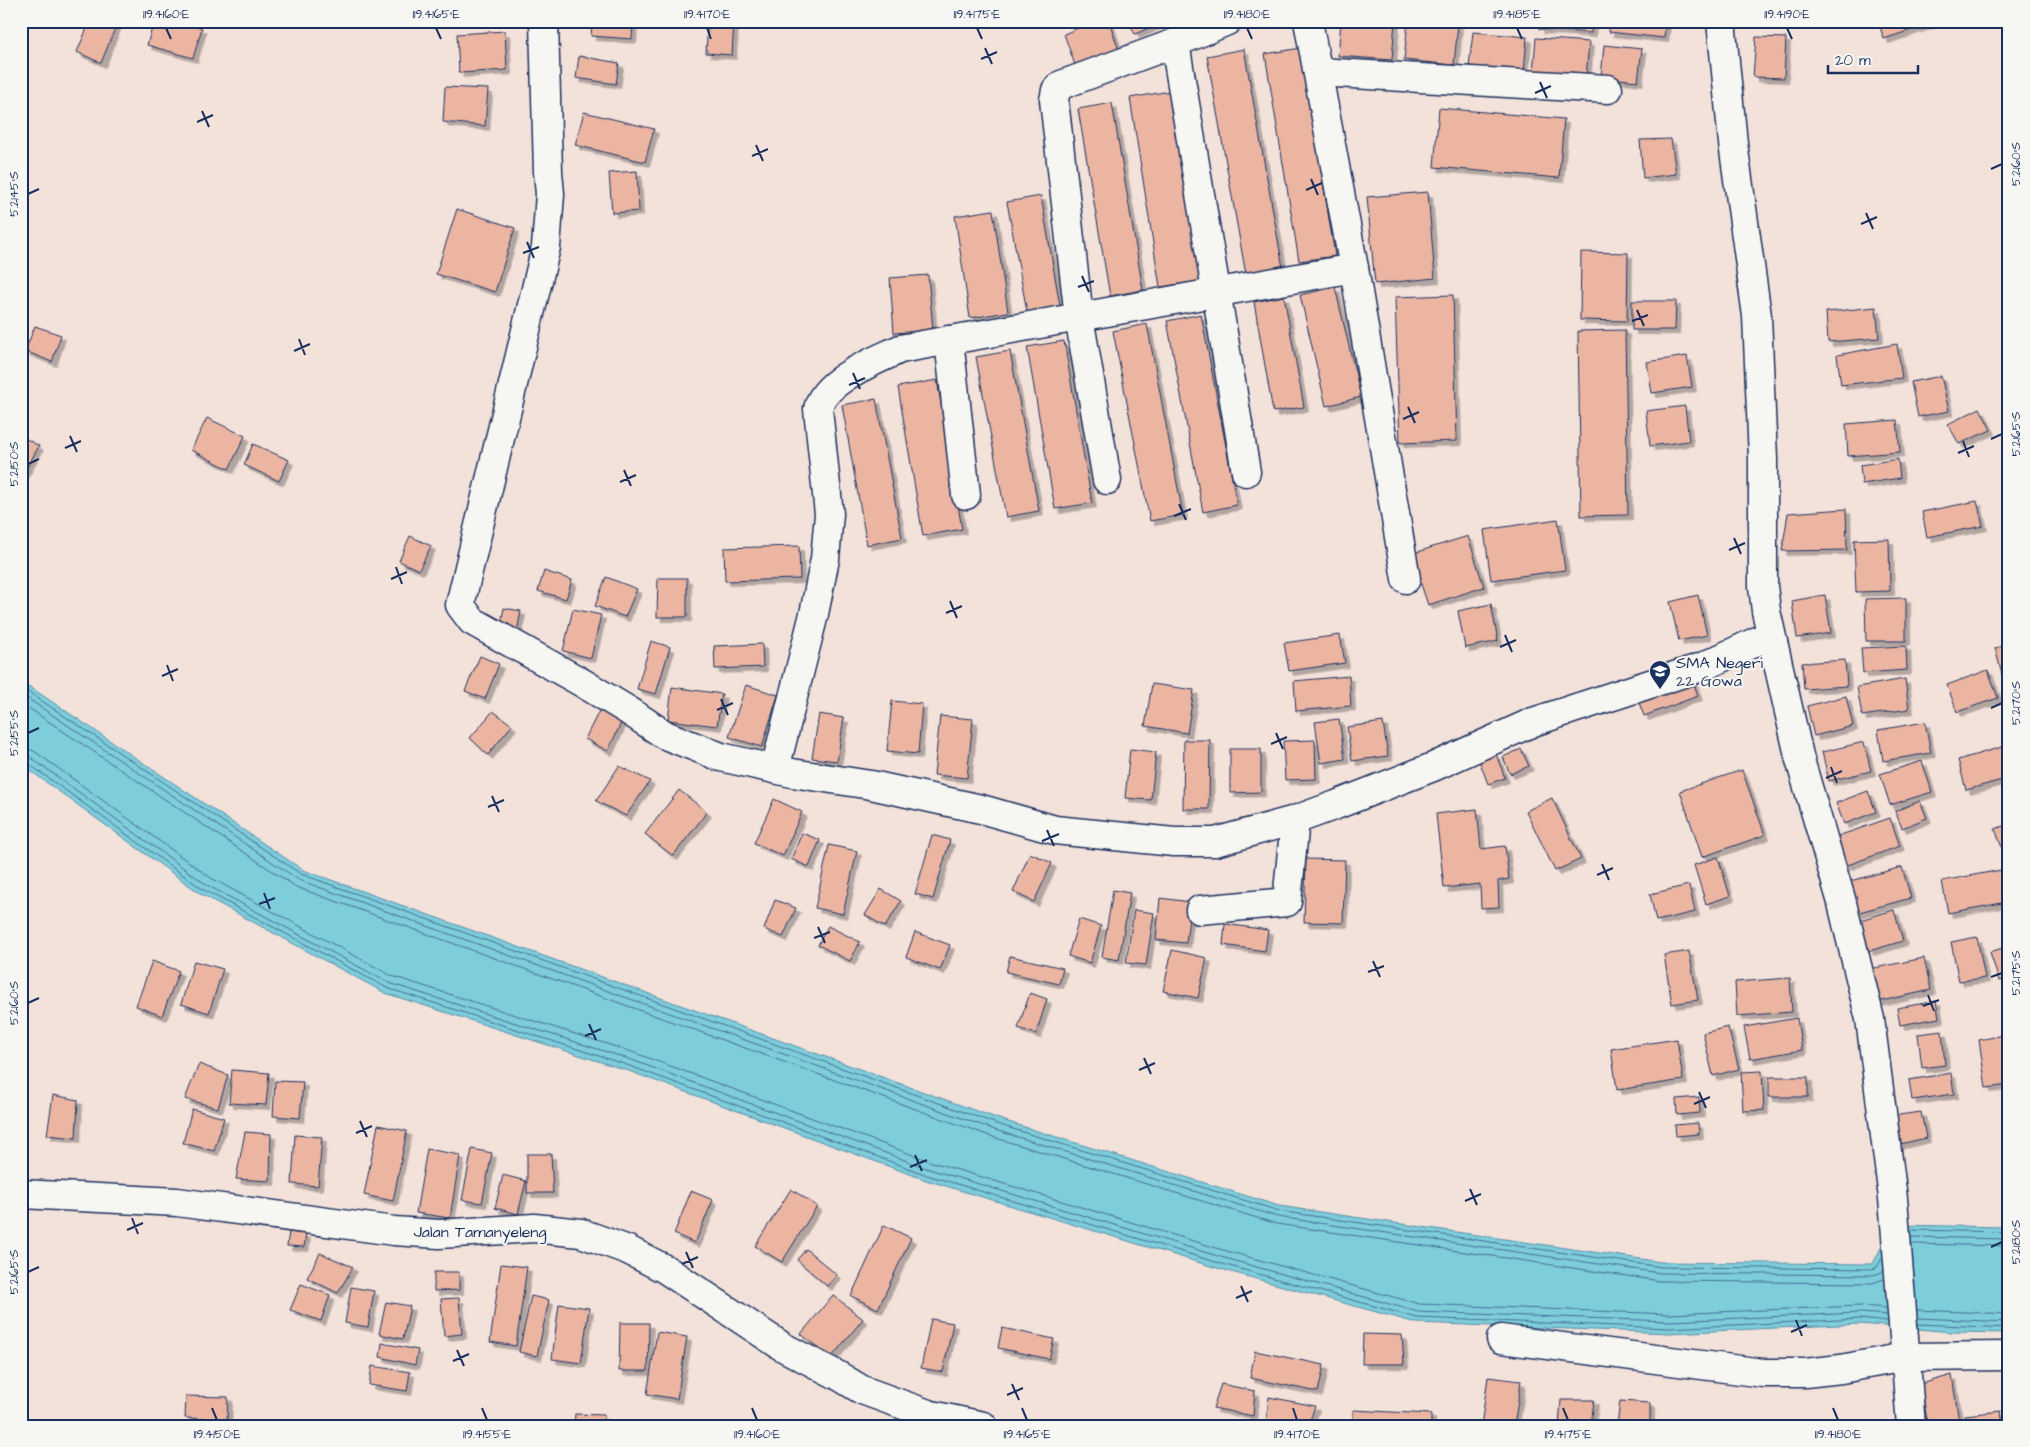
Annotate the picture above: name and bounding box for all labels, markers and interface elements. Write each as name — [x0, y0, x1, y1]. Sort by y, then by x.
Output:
text: 119.4160°E — [143, 6, 189, 23]
text: 119.4165°E — [412, 6, 460, 23]
text: 119.4170°E — [684, 6, 730, 23]
text: 119.4175°E — [954, 6, 1000, 23]
text: 119.4180°E — [1224, 6, 1270, 23]
text: 119.4185°E — [1493, 6, 1541, 23]
text: 119.4190°E — [1764, 6, 1810, 23]
scale bar — [1828, 42, 1918, 74]
text: 20 m — [1835, 50, 1871, 71]
text: 5.2160°S — [2008, 142, 2025, 186]
text: 5.2145°S — [6, 171, 23, 217]
text: 5.2165°S — [2008, 411, 2025, 456]
text: 5.2150°S — [6, 441, 23, 487]
place label: SMA Negeri 22 Gowa — [1676, 652, 1764, 692]
school or university icon: SMA Negeri 22 Gowa — [1648, 659, 1672, 690]
text: 5.2170°S — [2008, 681, 2025, 725]
text: 5.2155°S — [6, 710, 23, 756]
text: 5.2175°S — [2008, 950, 2025, 995]
text: 5.2160°S — [6, 981, 23, 1025]
text: 5.2180°S — [2008, 1220, 2025, 1264]
street label: Jalan Tamanyeleng — [413, 1221, 547, 1244]
text: 5.2165°S — [6, 1249, 23, 1294]
text: 119.4150°E — [193, 1426, 241, 1443]
text: 119.4155°E — [463, 1426, 511, 1443]
text: 119.4160°E — [734, 1426, 780, 1443]
text: 119.4165°E — [1003, 1426, 1051, 1443]
text: 119.4170°E — [1274, 1426, 1320, 1443]
text: 119.4175°E — [1545, 1426, 1591, 1443]
text: 119.4180°E — [1815, 1426, 1861, 1443]

